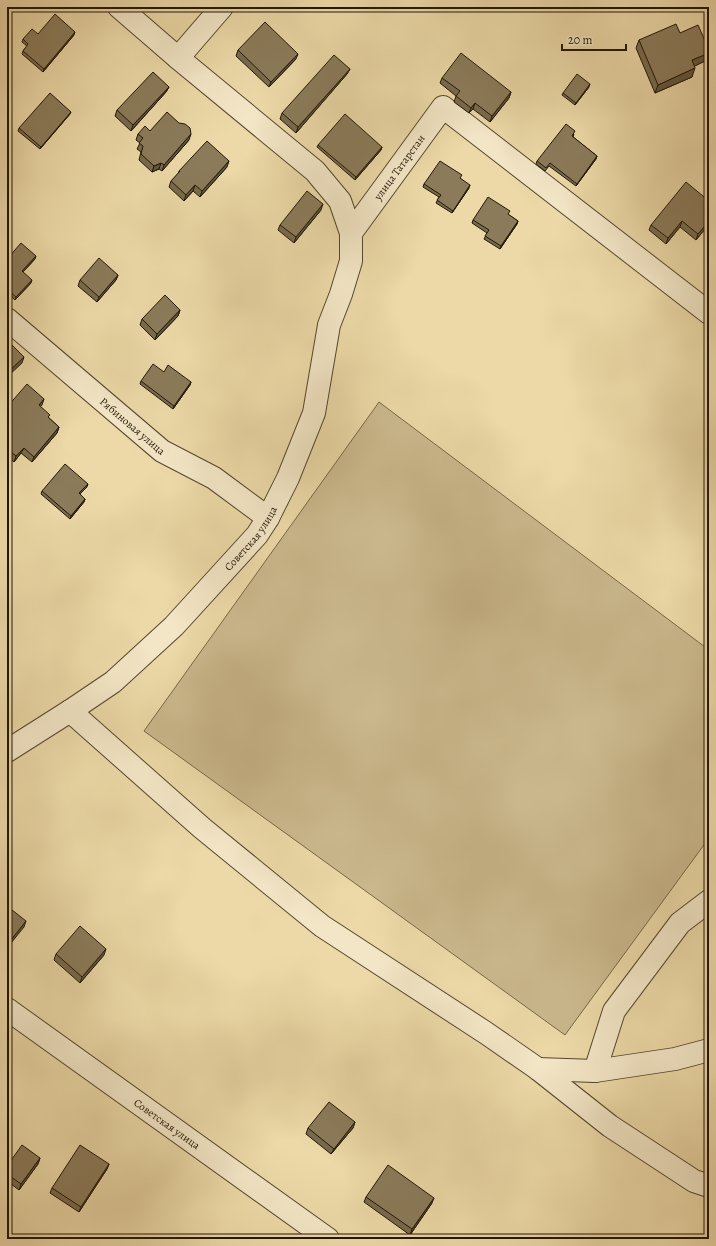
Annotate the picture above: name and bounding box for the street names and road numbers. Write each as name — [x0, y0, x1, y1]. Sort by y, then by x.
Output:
street label: улица Татарстан — [370, 131, 428, 204]
street label: Рябиновая улица — [97, 394, 169, 459]
street label: Советская улица — [221, 503, 281, 574]
street label: Советская улица — [131, 1095, 204, 1153]

